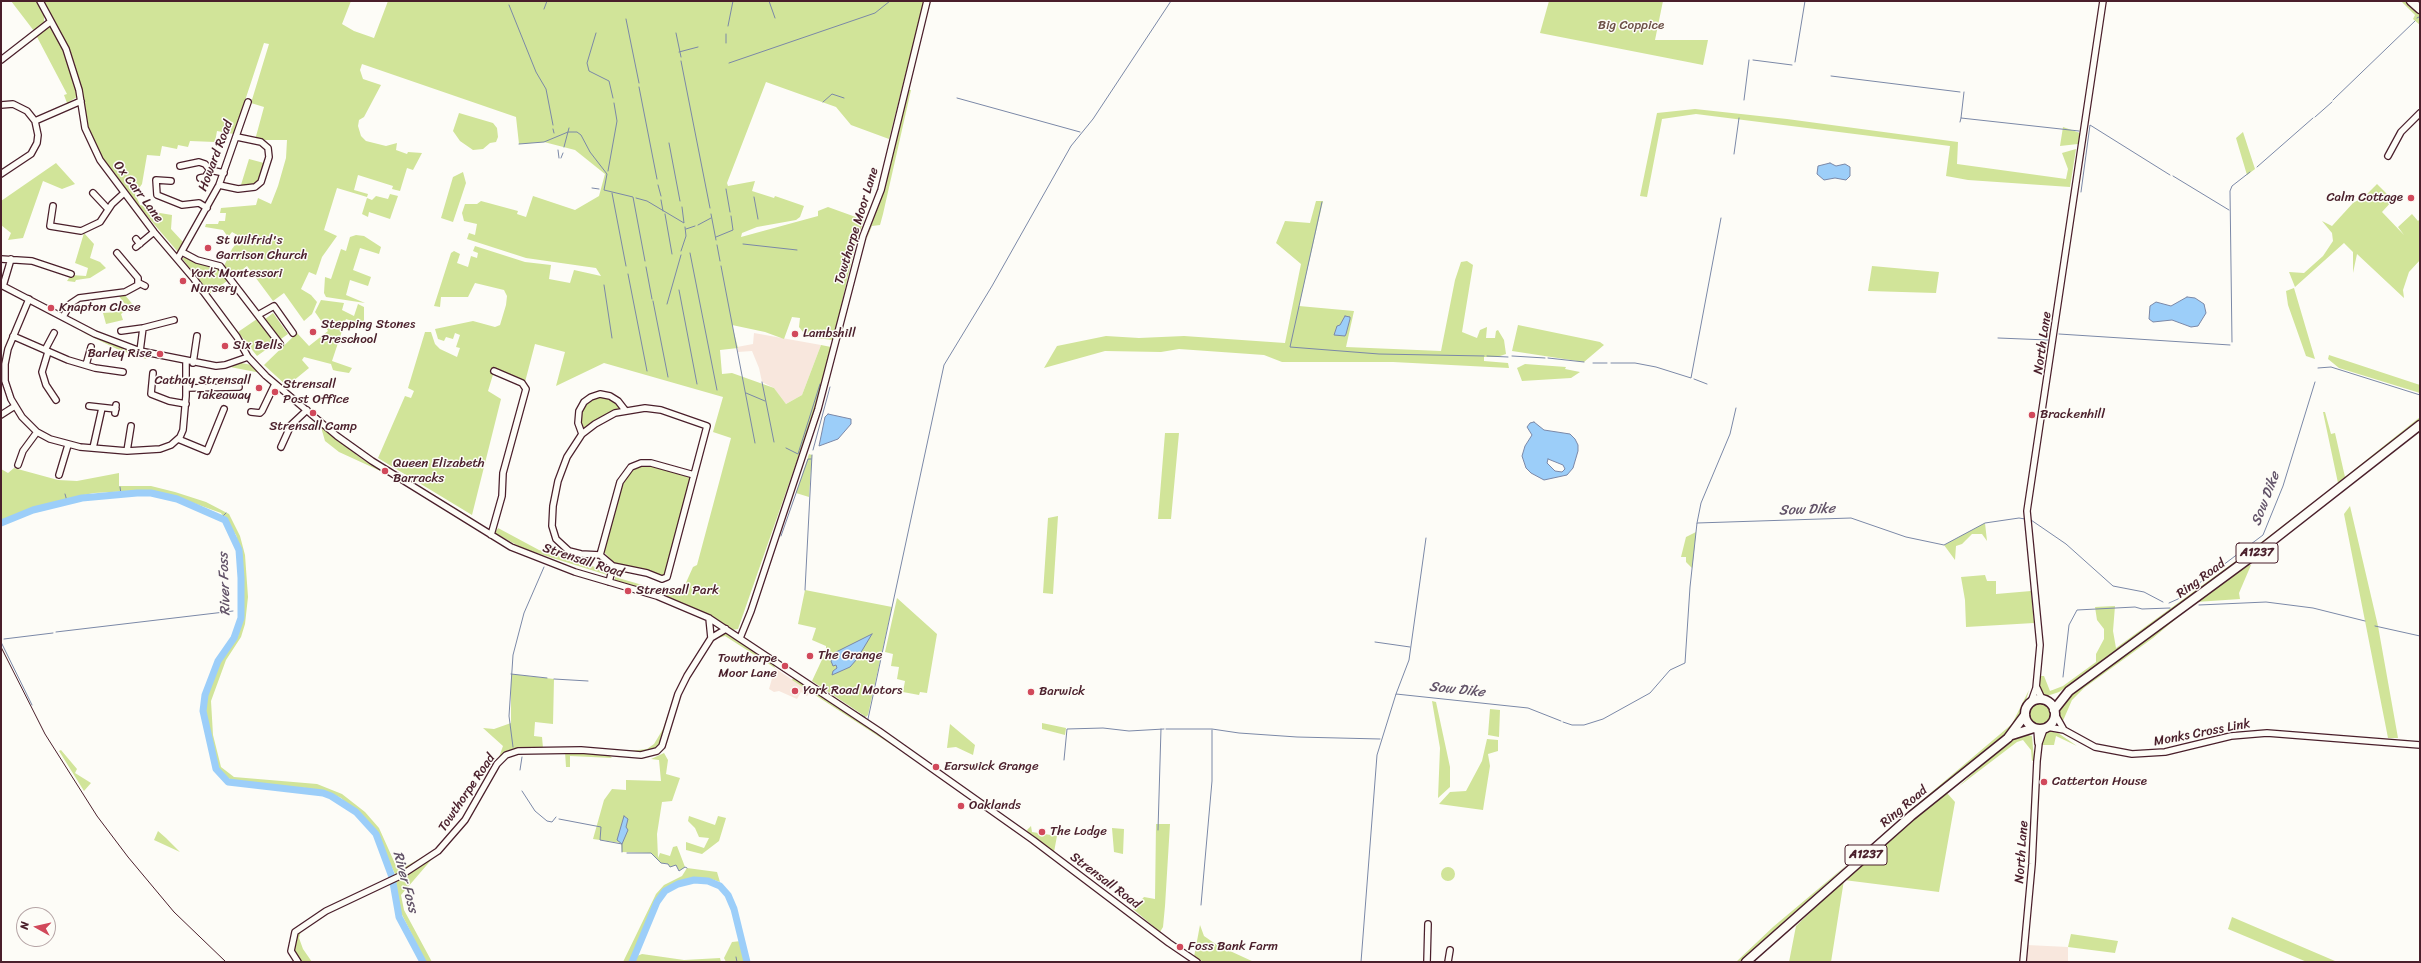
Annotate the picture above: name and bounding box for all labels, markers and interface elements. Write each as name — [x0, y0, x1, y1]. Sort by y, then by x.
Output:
park label: Big Coppice — [1598, 18, 1664, 34]
street label: Howard Road — [195, 118, 237, 194]
street label: Ox Carr Lane — [110, 158, 166, 226]
street label: Towthorpe Moor Lane — [832, 166, 882, 286]
place label: Calm Cottage — [2326, 190, 2403, 206]
marker: Calm Cottage — [2406, 193, 2416, 203]
place label: St Wilfrid's Garrison Church — [216, 233, 308, 264]
marker: St Wilfrid's Garrison Church — [203, 243, 213, 253]
place label: York Montessori Nursery — [191, 266, 282, 297]
marker: York Montessori Nursery — [178, 276, 188, 286]
place label: Knapton Close — [59, 300, 141, 316]
marker: Knapton Close — [46, 303, 56, 313]
street label: North Lane — [2031, 311, 2055, 375]
place label: Stepping Stones Preschool — [321, 317, 415, 348]
place label: Lambshill — [803, 326, 856, 342]
marker: Stepping Stones Preschool — [308, 327, 318, 337]
marker: Lambshill — [790, 329, 800, 339]
place label: Six Bells — [233, 338, 282, 354]
marker: Six Bells — [220, 341, 230, 351]
place label: Barley Rise — [87, 346, 152, 362]
marker: Barley Rise — [155, 349, 165, 359]
place label: Cathay Strensall Takeaway — [154, 373, 251, 404]
place label: Strensall Post Office — [283, 377, 349, 408]
marker: Cathay Strensall Takeaway — [254, 383, 264, 393]
marker: Strensall Post Office — [270, 387, 280, 397]
place label: Brackenhill — [2040, 407, 2105, 423]
marker: Strensall Camp — [308, 408, 318, 418]
marker: Brackenhill — [2027, 410, 2037, 420]
place label: Strensall Camp — [269, 419, 357, 435]
place label: Queen Elizabeth Barracks — [393, 456, 485, 487]
marker: Queen Elizabeth Barracks — [380, 466, 390, 476]
water label: Sow Dike — [2248, 470, 2284, 528]
water label: Sow Dike — [1779, 501, 1835, 519]
street label: Strensall Road — [541, 541, 625, 581]
road number: A1237 — [2236, 543, 2278, 563]
water label: River Foss — [216, 552, 234, 616]
street label: Ring Road — [2174, 556, 2228, 602]
place label: Strensall Park — [636, 583, 719, 599]
marker: Strensall Park — [623, 586, 633, 596]
place label: The Grange — [818, 648, 882, 664]
place label: Towthorpe Moor Lane — [718, 651, 777, 682]
marker: The Grange — [805, 651, 815, 661]
marker: Towthorpe Moor Lane — [780, 661, 790, 671]
water label: Sow Dike — [1428, 679, 1486, 701]
place label: York Road Motors — [803, 683, 902, 699]
place label: Barwick — [1039, 684, 1085, 700]
marker: York Road Motors — [790, 686, 800, 696]
marker: Barwick — [1026, 687, 1036, 697]
street label: Monks Cross Link — [2152, 716, 2252, 750]
street label: Towthorpe Road — [435, 751, 499, 835]
place label: Earswick Grange — [944, 759, 1039, 775]
marker: Earswick Grange — [931, 762, 941, 772]
place label: Catterton House — [2052, 774, 2147, 790]
marker: Catterton House — [2039, 777, 2049, 787]
street label: Ring Road — [1877, 783, 1931, 831]
place label: Oaklands — [969, 798, 1021, 814]
marker: Oaklands — [956, 801, 966, 811]
street label: North Lane — [2012, 820, 2032, 884]
place label: The Lodge — [1050, 824, 1107, 840]
marker: The Lodge — [1037, 827, 1047, 837]
road number: A1237 — [1845, 845, 1887, 865]
water label: River Foss — [389, 849, 421, 915]
street label: Strensall Road — [1067, 849, 1143, 913]
north arrow — [16, 907, 56, 947]
text: N — [15, 920, 35, 930]
place label: Foss Bank Farm — [1188, 939, 1278, 955]
marker: Foss Bank Farm — [1175, 942, 1185, 952]

